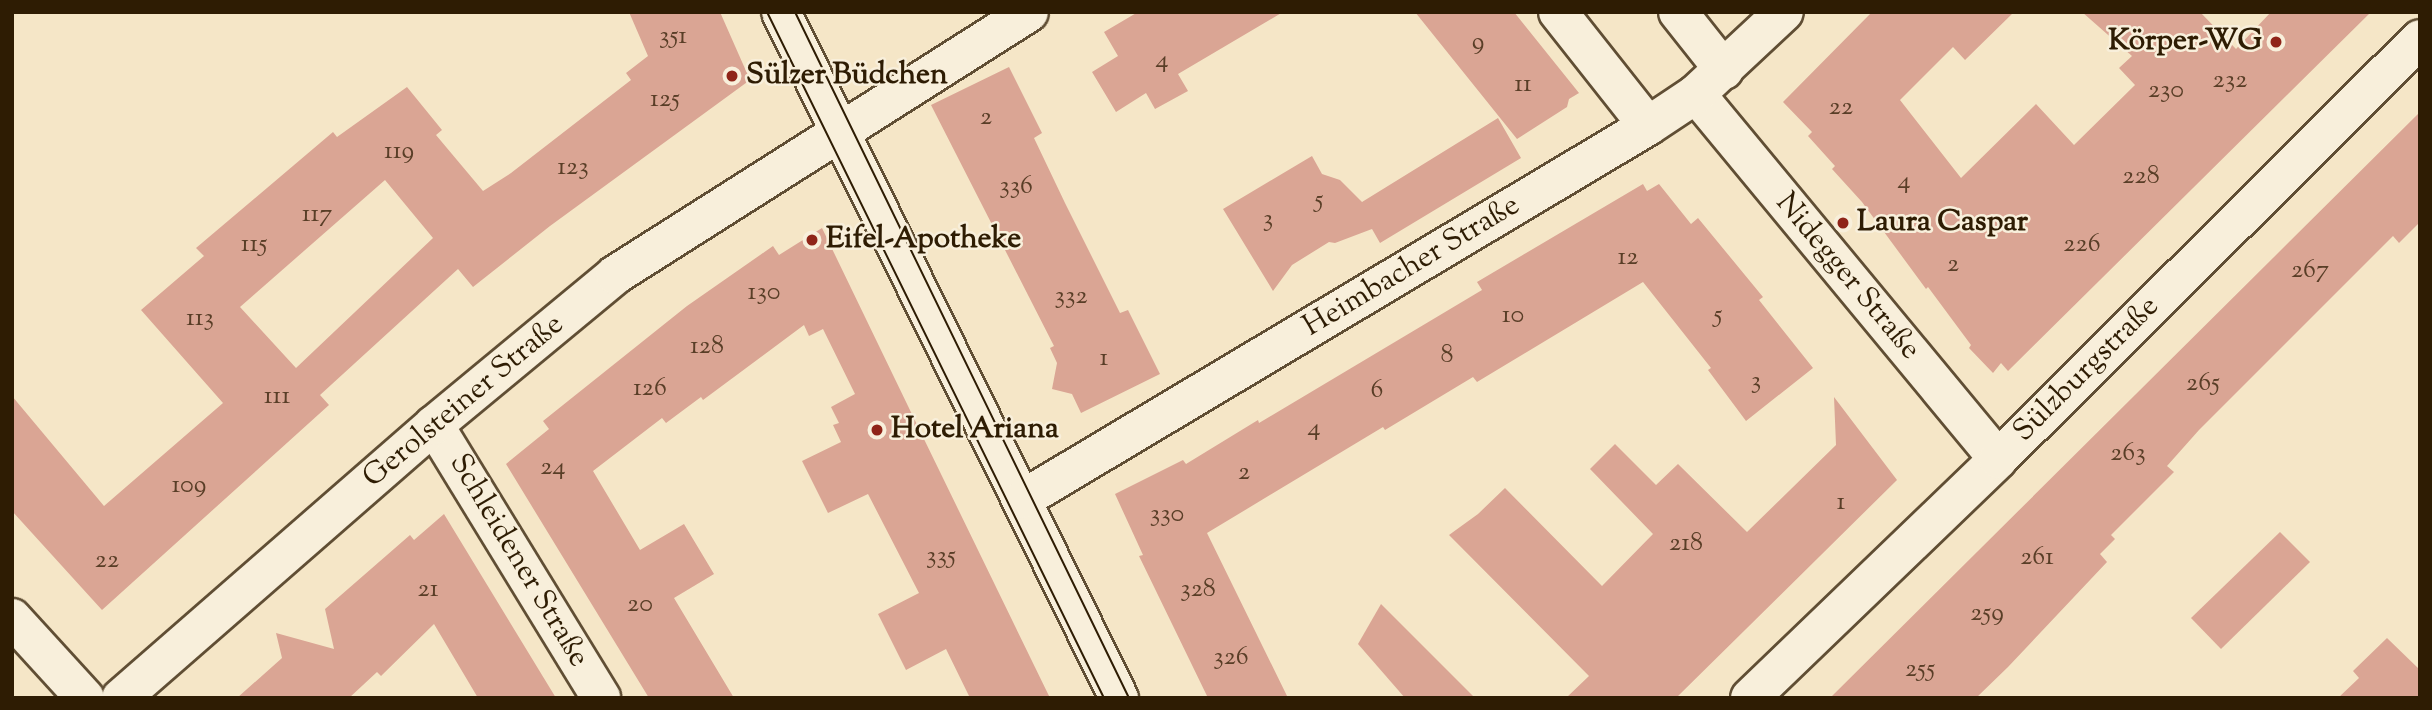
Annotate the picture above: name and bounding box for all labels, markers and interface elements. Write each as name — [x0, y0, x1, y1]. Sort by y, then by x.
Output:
house number: 351 — [659, 21, 687, 53]
place label: Körper-WG — [2108, 24, 2262, 60]
house number: 9 — [1472, 27, 1484, 59]
marker: Körper-WG — [2268, 34, 2284, 50]
house number: 4 — [1155, 45, 1169, 77]
place label: Sülzer Büdchen — [746, 58, 948, 94]
house number: 232 — [2213, 65, 2247, 97]
marker: Sülzer Büdchen — [724, 68, 740, 84]
house number: 11 — [1514, 69, 1532, 101]
house number: 230 — [2148, 75, 2184, 107]
house number: 125 — [650, 84, 680, 116]
house number: 22 — [1829, 92, 1853, 124]
house number: 2 — [980, 102, 992, 134]
house number: 119 — [384, 136, 414, 168]
house number: 123 — [557, 152, 589, 184]
house number: 228 — [2122, 161, 2160, 193]
house number: 4 — [1897, 166, 1911, 198]
house number: 336 — [999, 171, 1033, 203]
house number: 5 — [1315, 185, 1323, 217]
street label: Nidegger Straße — [1767, 186, 1927, 368]
street label: Heimbacher Straße — [1297, 188, 1527, 346]
house number: 117 — [302, 199, 332, 231]
house number: 3 — [1263, 204, 1273, 236]
place label: Laura Caspar — [1857, 205, 2028, 241]
marker: Laura Caspar — [1835, 215, 1851, 231]
place label: Eifel-Apotheke — [826, 222, 1021, 258]
house number: 115 — [241, 229, 267, 261]
house number: 226 — [2063, 229, 2101, 261]
marker: Eifel-Apotheke — [804, 232, 820, 248]
house number: 12 — [1617, 242, 1639, 274]
house number: 2 — [1947, 249, 1959, 281]
house number: 267 — [2291, 255, 2329, 287]
house number: 130 — [748, 277, 780, 309]
house number: 332 — [1054, 281, 1088, 313]
street label: Sülzburgstraße — [2007, 290, 2167, 450]
house number: 10 — [1502, 300, 1524, 332]
house number: 5 — [1714, 300, 1722, 332]
house number: 113 — [186, 303, 214, 335]
street label: Gerolsteiner Straße — [356, 308, 572, 496]
house number: 128 — [690, 331, 724, 363]
house number: 8 — [1441, 340, 1453, 372]
house number: 1 — [1100, 343, 1108, 375]
house number: 3 — [1751, 366, 1761, 398]
house number: 265 — [2186, 368, 2220, 400]
house number: 126 — [633, 373, 667, 405]
house number: 6 — [1371, 375, 1383, 407]
house number: 111 — [264, 381, 290, 413]
place label: Hotel Ariana — [891, 412, 1059, 448]
house number: 4 — [1307, 413, 1321, 445]
marker: Hotel Ariana — [869, 422, 885, 438]
house number: 263 — [2110, 438, 2146, 470]
street label: Schleidener Straße — [440, 448, 596, 674]
house number: 24 — [540, 452, 566, 484]
house number: 2 — [1238, 457, 1250, 489]
house number: 109 — [172, 470, 206, 502]
house number: 1 — [1837, 487, 1845, 519]
house number: 330 — [1150, 499, 1184, 531]
house number: 218 — [1669, 528, 1703, 560]
house number: 335 — [926, 541, 956, 573]
house number: 261 — [2020, 542, 2054, 574]
house number: 22 — [95, 545, 119, 577]
house number: 21 — [417, 574, 439, 606]
house number: 328 — [1180, 574, 1216, 606]
house number: 20 — [627, 589, 653, 621]
house number: 259 — [1970, 598, 2004, 630]
house number: 326 — [1213, 642, 1249, 674]
house number: 255 — [1905, 654, 1935, 686]

